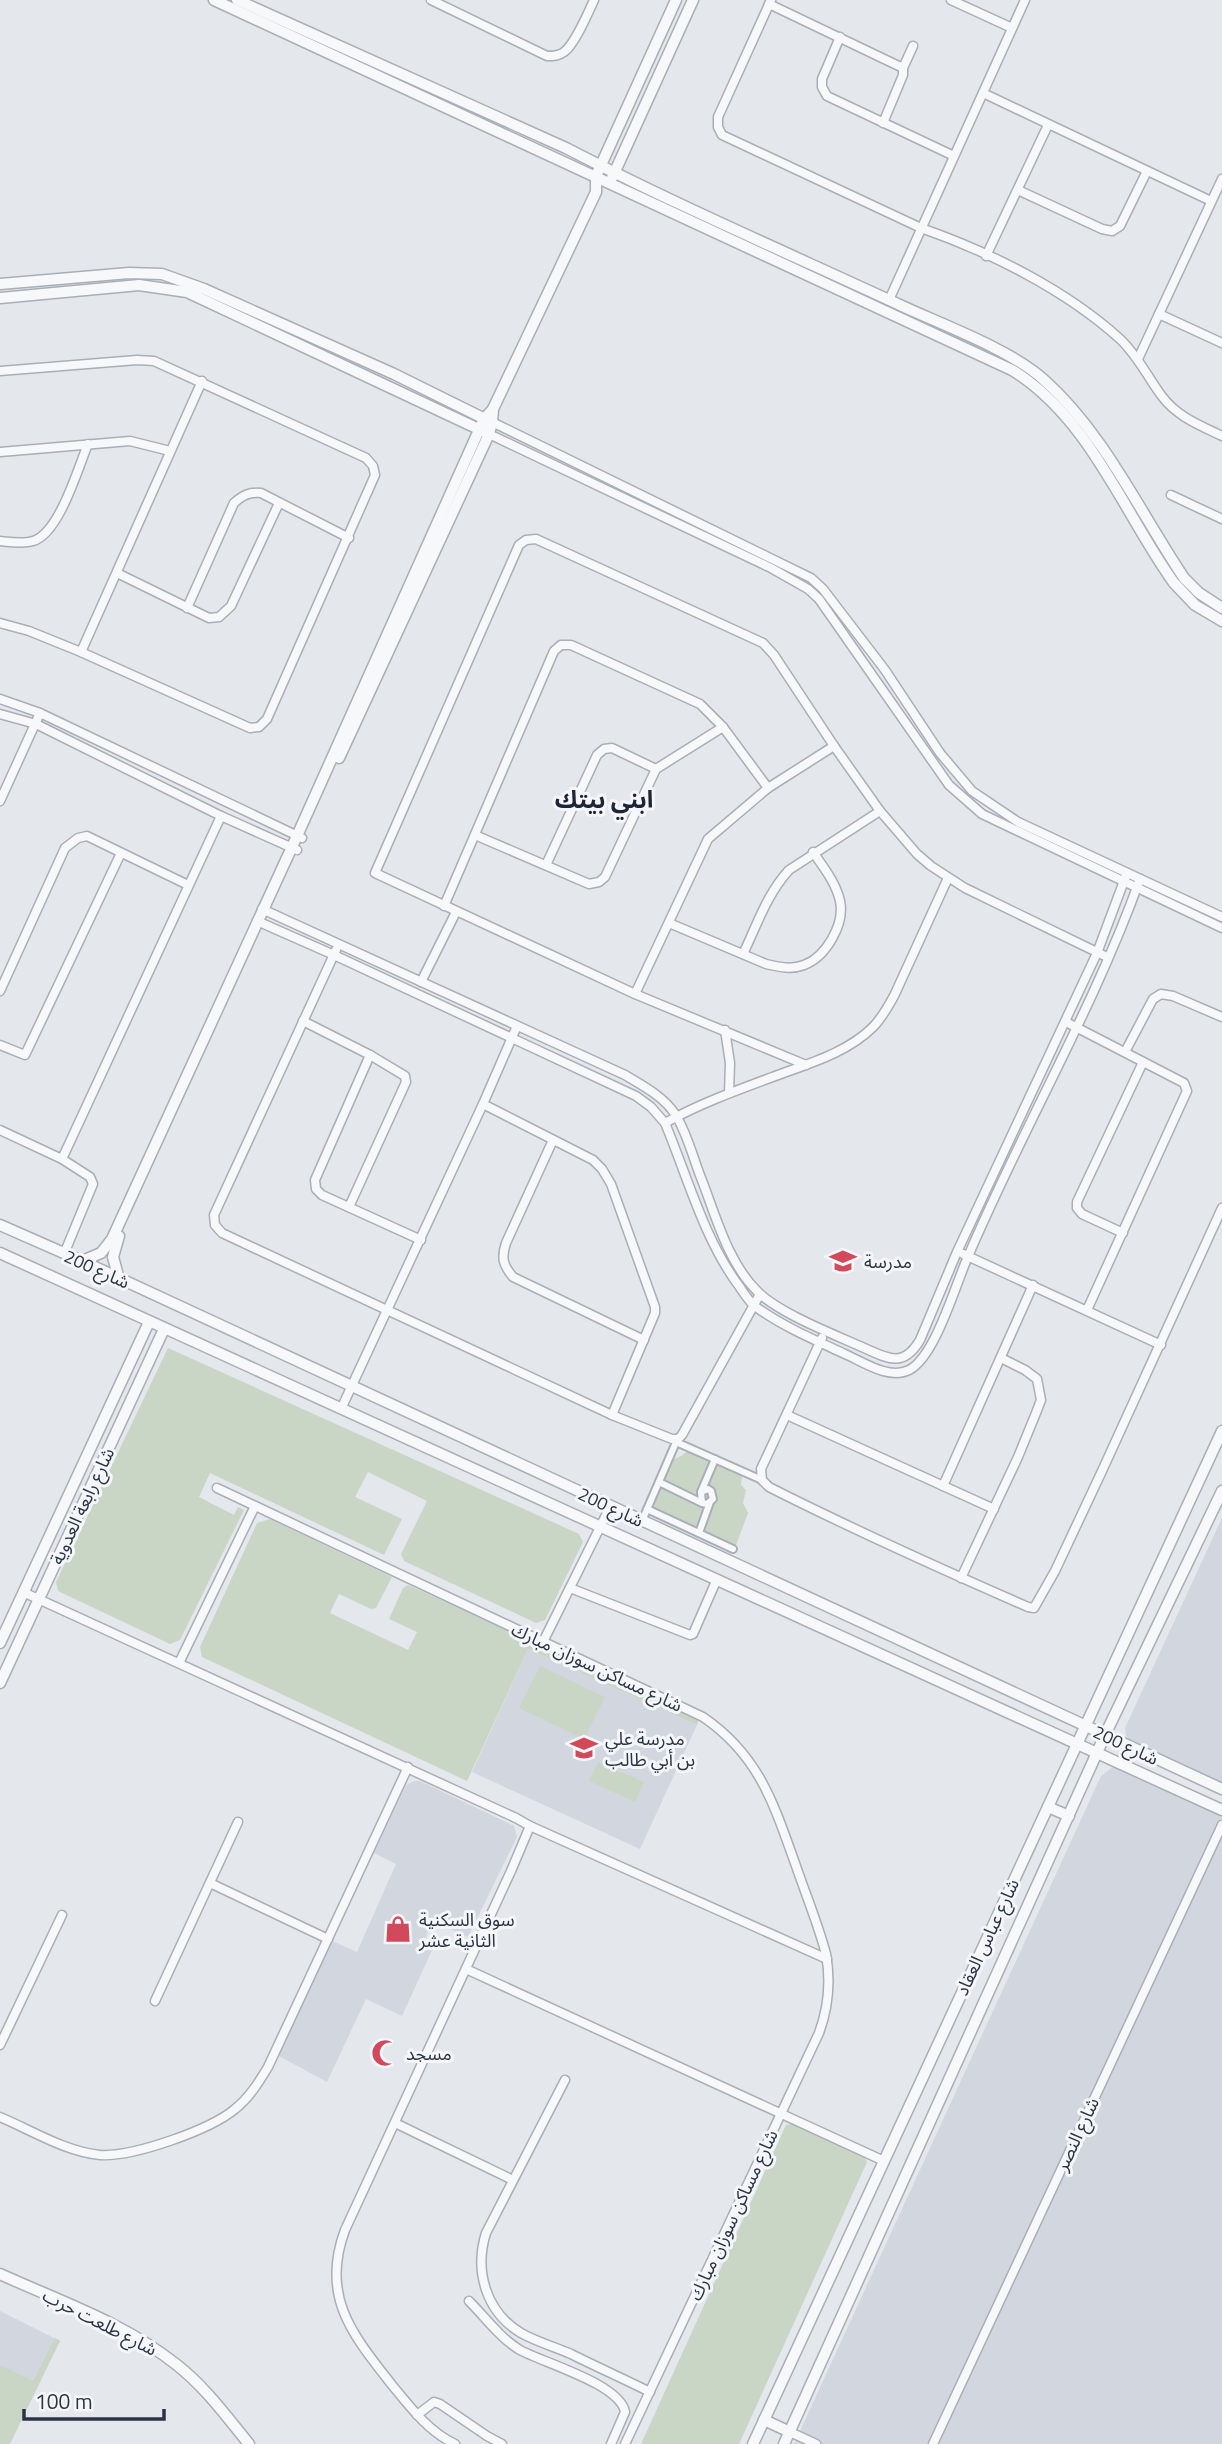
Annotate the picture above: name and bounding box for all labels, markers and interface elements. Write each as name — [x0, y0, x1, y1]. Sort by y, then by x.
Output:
district label: ابني بيتك — [555, 781, 653, 820]
street label: شارع 200 — [59, 1243, 134, 1296]
school or university icon: مدرسة — [828, 1246, 858, 1276]
place label: مدرسة — [864, 1248, 912, 1275]
street label: شارع رابعة العدوية — [43, 1443, 122, 1569]
street label: شارع 200 — [573, 1480, 648, 1535]
street label: شارع مساكن سوزان مبارك — [507, 1616, 687, 1719]
street label: شارع 200 — [1088, 1718, 1163, 1773]
place label: مدرسة علي بن أبي طالب — [605, 1725, 695, 1773]
school or university icon: مدرسة علي بن أبي طالب — [569, 1733, 599, 1763]
street label: شارع عباس العقاد — [948, 1874, 1027, 2000]
place label: سوق السكنية الثانية عشر — [418, 1906, 515, 1954]
shop icon: سوق السكنية الثانية عشر — [383, 1914, 413, 1944]
mosque icon: مسجد — [370, 2038, 400, 2068]
place label: مسجد — [406, 2040, 452, 2067]
street label: شارع النصر — [1048, 2093, 1107, 2177]
street label: شارع مساكن سوزان مبارك — [682, 2125, 785, 2305]
street label: شارع طلعت حرب — [38, 2282, 162, 2363]
scale bar — [24, 2378, 164, 2422]
text: 100 m — [35, 2385, 92, 2417]

